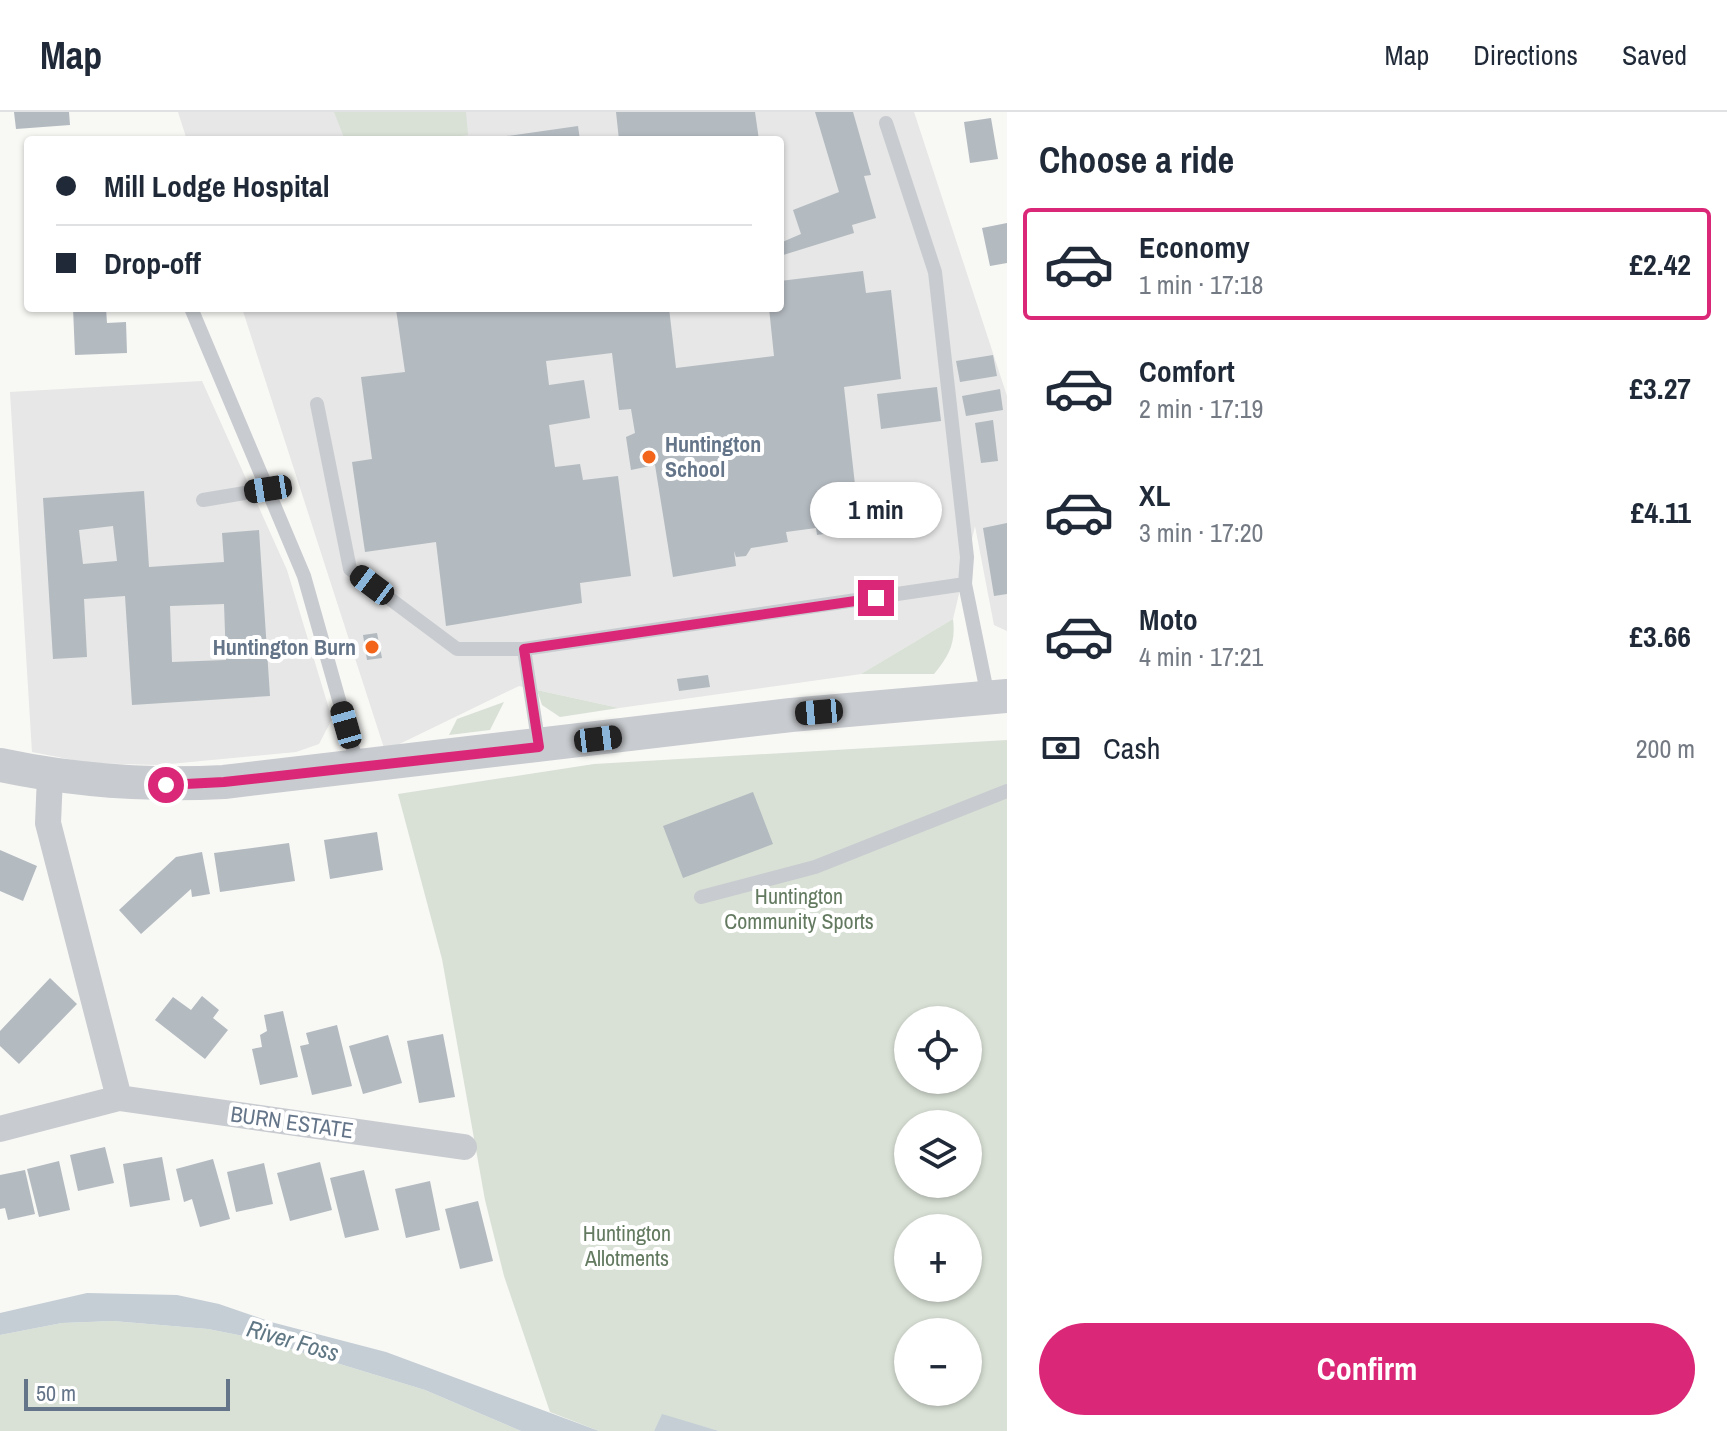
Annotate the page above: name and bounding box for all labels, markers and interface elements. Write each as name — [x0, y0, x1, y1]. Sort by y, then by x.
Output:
text: Map — [40, 30, 102, 81]
text: Map — [1385, 36, 1429, 74]
text: Directions — [1473, 36, 1578, 74]
text: Saved — [1622, 36, 1687, 74]
text: Choose a ride — [1039, 136, 1234, 184]
text: Mill Lodge Hospital — [104, 166, 330, 206]
text: Economy — [1139, 227, 1250, 267]
icon: car — [1043, 228, 1115, 300]
text: Drop-off — [104, 243, 201, 283]
text: £2.42 — [1629, 244, 1691, 284]
text: 1 min · 17:18 — [1139, 267, 1263, 302]
text: Comfort — [1139, 351, 1235, 391]
icon: car — [1043, 352, 1115, 424]
text: £3.27 — [1629, 368, 1691, 408]
text: 2 min · 17:19 — [1139, 391, 1263, 426]
place label: Huntington School — [665, 429, 761, 484]
marker: Huntington School — [640, 448, 658, 466]
car — [242, 473, 294, 505]
text: XL — [1139, 475, 1170, 515]
icon: car — [1043, 476, 1115, 548]
callout: 1 min — [810, 482, 942, 538]
text: 1 min — [848, 492, 904, 527]
text: £4.11 — [1631, 492, 1691, 532]
text: 3 min · 17:20 — [1139, 515, 1263, 550]
car — [346, 561, 398, 609]
route end — [858, 580, 894, 616]
text: Moto — [1139, 599, 1198, 639]
icon: car — [1043, 600, 1115, 672]
text: £3.66 — [1629, 616, 1691, 656]
place label: Huntington Burn — [213, 632, 356, 662]
marker: Huntington Burn — [363, 638, 381, 656]
text: 4 min · 17:21 — [1139, 639, 1263, 674]
car — [794, 698, 844, 726]
car — [328, 699, 364, 751]
car — [573, 724, 623, 754]
icon: cash — [1039, 726, 1083, 770]
text: Cash — [1103, 728, 1160, 768]
text: 200 m — [1636, 731, 1695, 766]
route start — [148, 767, 184, 803]
park label: Huntington Community Sports — [724, 881, 874, 936]
map controls — [894, 1006, 982, 1406]
button: locate — [894, 1006, 982, 1094]
street label: BURN ESTATE — [229, 1099, 355, 1145]
button: layers — [894, 1110, 982, 1198]
button: + — [894, 1214, 982, 1302]
park label: Huntington Allotments — [583, 1218, 671, 1273]
water label: River Foss — [243, 1312, 343, 1368]
button: − — [894, 1318, 982, 1406]
button: Confirm — [1039, 1323, 1695, 1415]
scale bar — [24, 1375, 230, 1411]
text: 50 m — [36, 1378, 76, 1408]

